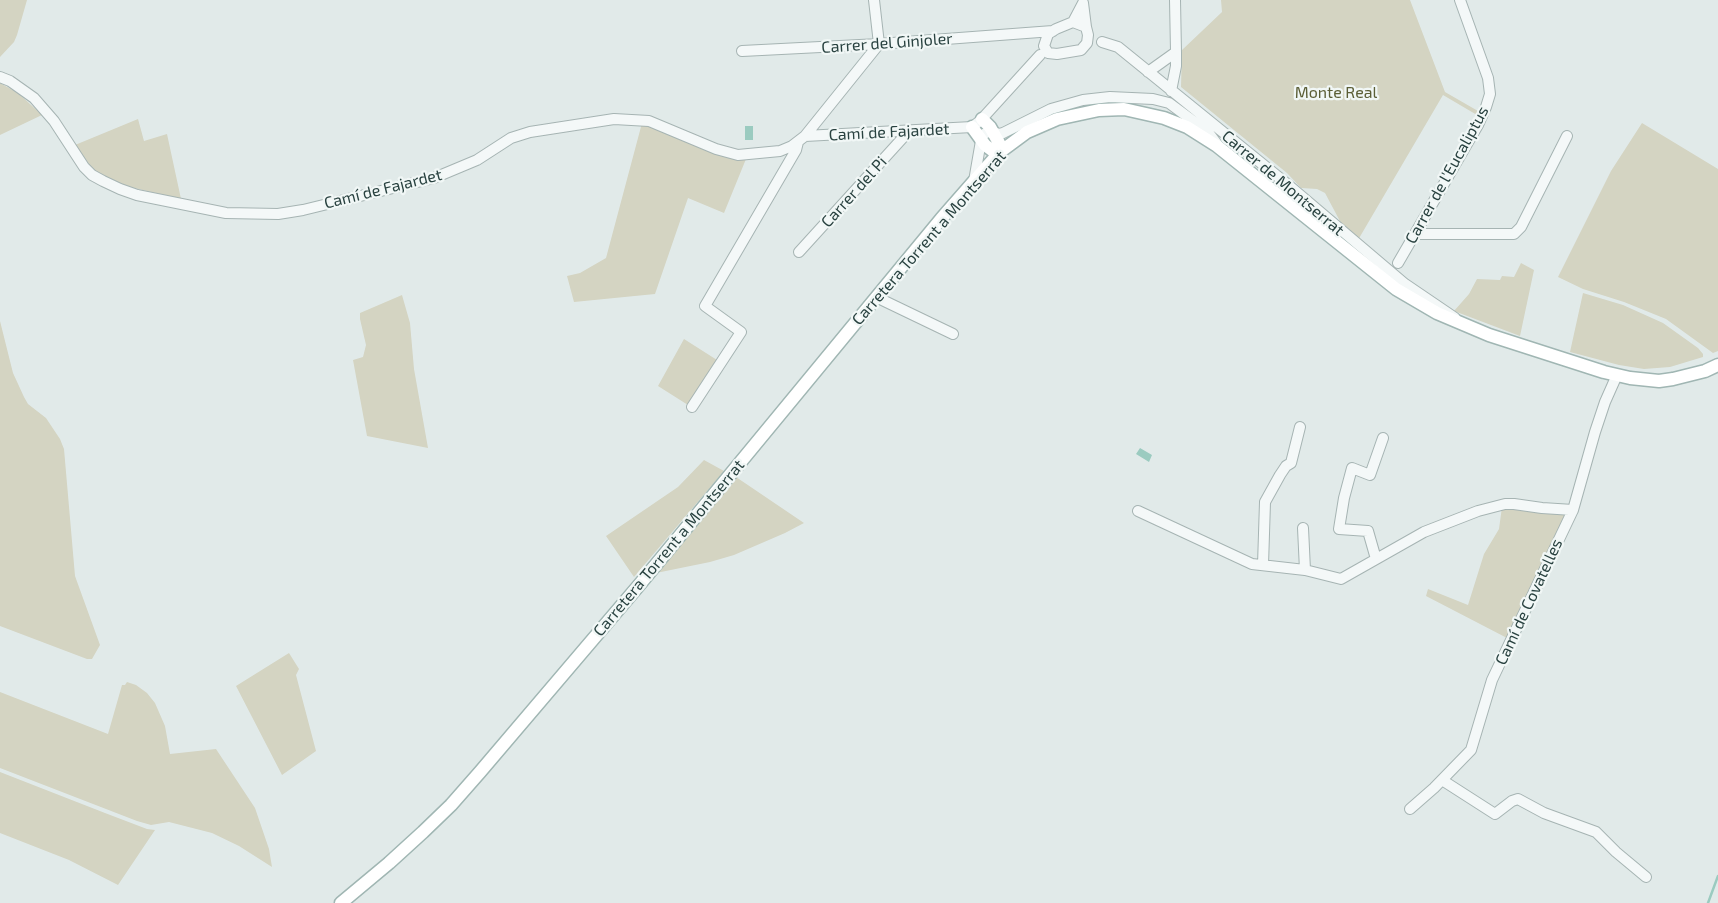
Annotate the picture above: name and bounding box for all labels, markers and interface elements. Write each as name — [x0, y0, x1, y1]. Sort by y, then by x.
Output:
street label: Carrer del Ginjoler — [821, 29, 953, 57]
park label: Monte Real — [1295, 83, 1377, 103]
street label: Carrer de l'Eucaliptus — [1401, 103, 1493, 247]
street label: Camí de Fajardet — [828, 119, 950, 145]
street label: Carrer de Montserrat — [1218, 126, 1348, 240]
street label: Carretera Torrent a Montserrat — [848, 147, 1010, 329]
street label: Carrer del Pi — [817, 153, 891, 231]
street label: Camí de Fajardet — [322, 165, 444, 213]
street label: Carretera Torrent a Montserrat — [589, 456, 749, 640]
street label: Camí de Covatelles — [1491, 536, 1567, 668]

